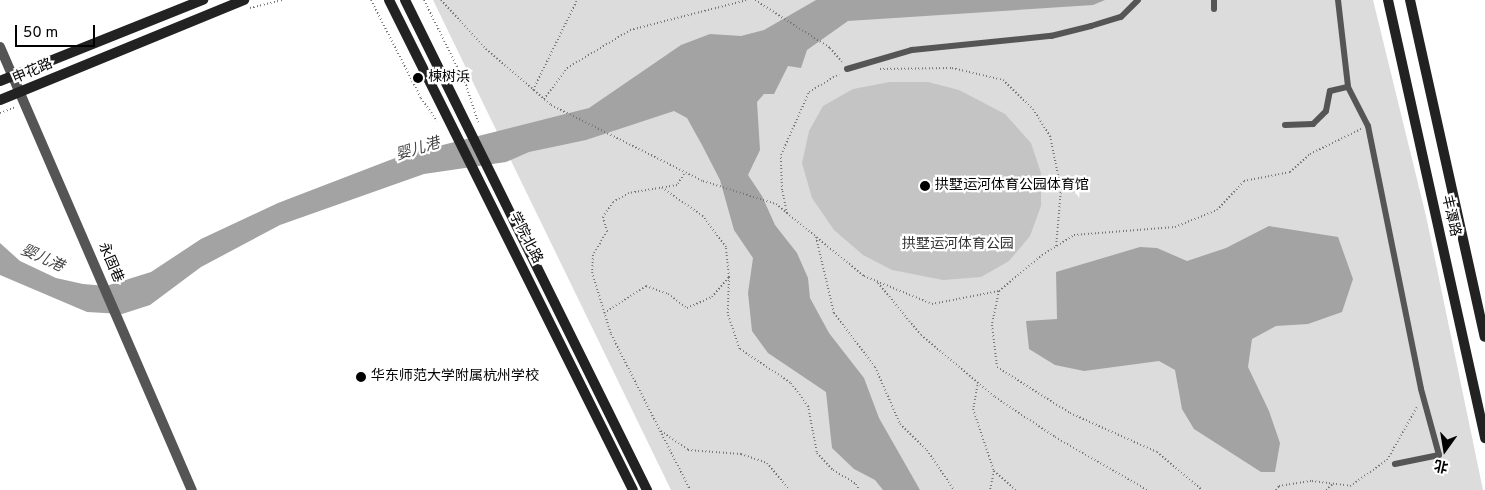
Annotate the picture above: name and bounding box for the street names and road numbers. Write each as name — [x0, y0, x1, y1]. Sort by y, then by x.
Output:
street label: 申花路 — [10, 56, 56, 88]
street label: 丰潭路 — [1437, 194, 1463, 238]
street label: 学院北路 — [505, 209, 545, 267]
street label: 永固巷 — [94, 240, 126, 286]

